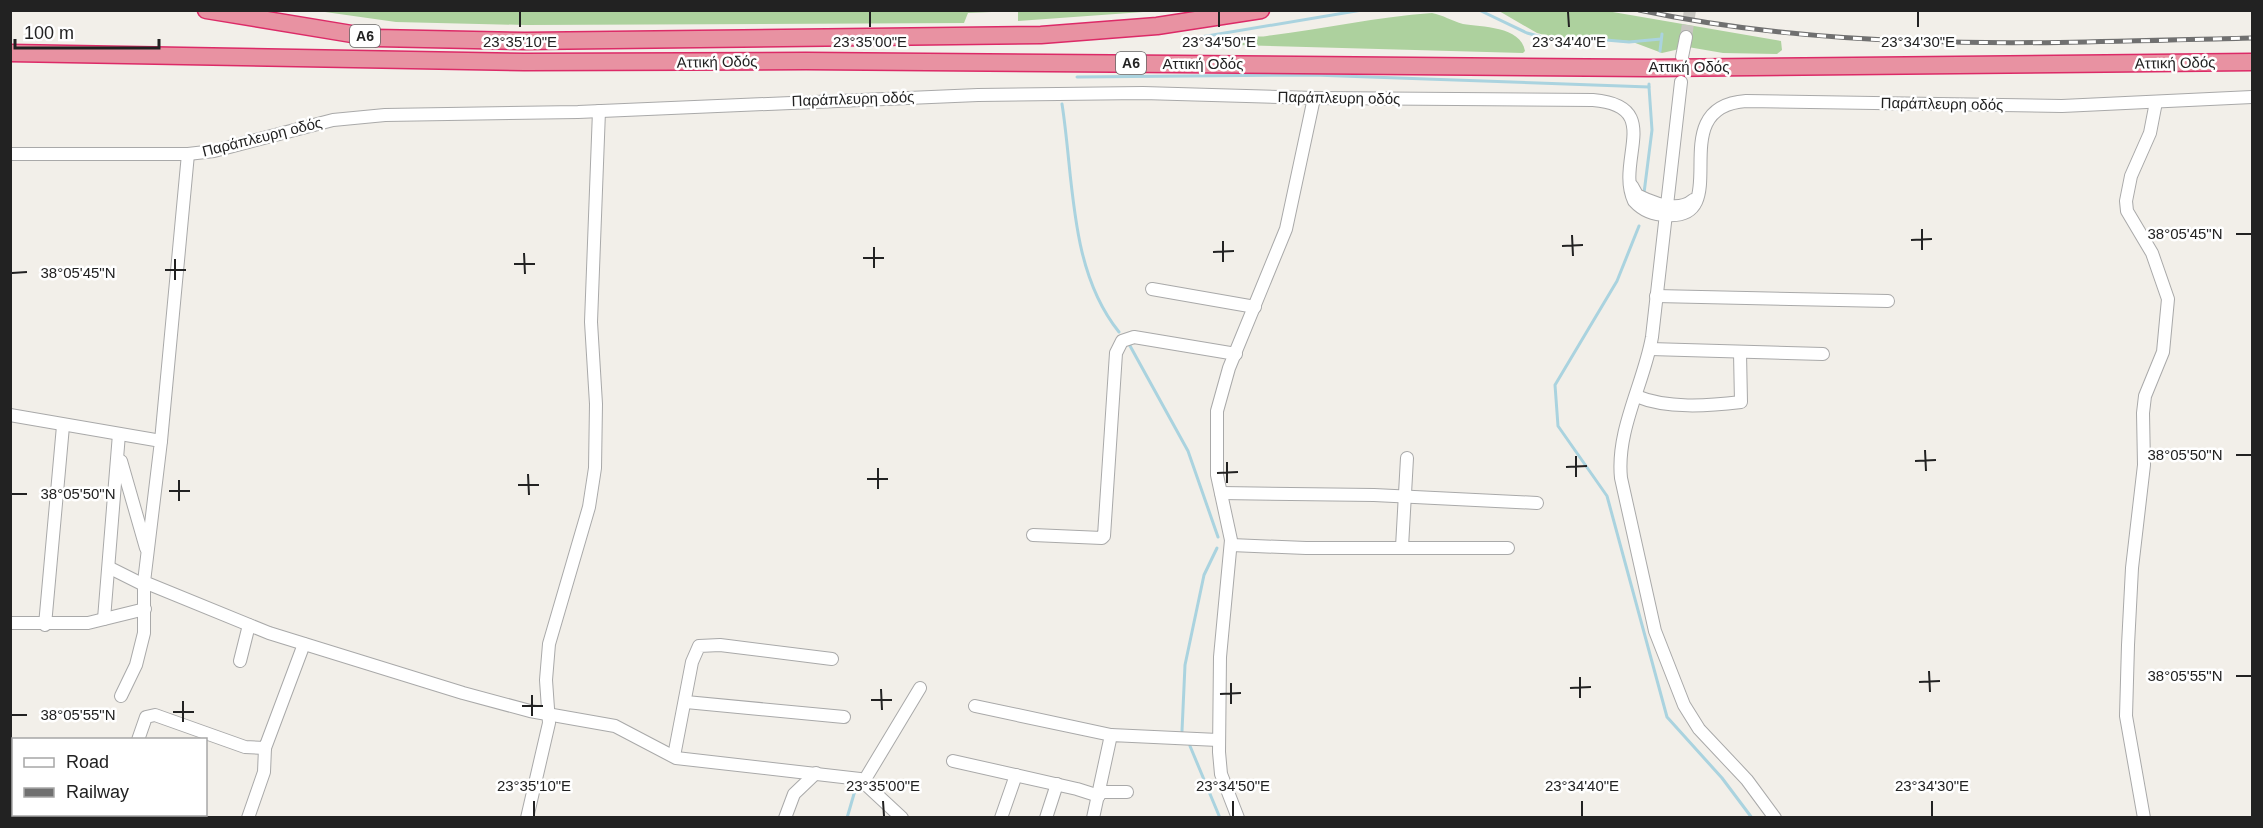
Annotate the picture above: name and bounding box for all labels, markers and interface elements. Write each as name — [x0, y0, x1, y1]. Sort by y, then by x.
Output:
scale bar — [15, 12, 159, 50]
text: 100 m — [24, 23, 74, 43]
road number: Α6 — [350, 25, 380, 47]
text: 23°35'10"E — [483, 33, 557, 50]
text: 23°35'00"E — [833, 33, 907, 50]
text: 23°34'50"E — [1182, 33, 1256, 50]
text: 23°34'40"E — [1532, 33, 1606, 50]
text: 23°34'30"E — [1881, 33, 1955, 50]
street label: Αττική Οδός — [676, 52, 758, 71]
road number: Α6 — [1116, 52, 1146, 74]
street label: Αττική Οδός — [2134, 53, 2216, 72]
street label: Αττική Οδός — [1163, 55, 1243, 72]
street label: Αττική Οδός — [1649, 58, 1729, 75]
street label: Παράπλευρη οδός — [791, 88, 915, 109]
street label: Παράπλευρη οδός — [1277, 88, 1401, 107]
street label: Παράπλευρη οδός — [1880, 94, 2004, 113]
street label: Παράπλευρη οδός — [200, 113, 323, 160]
text: 38°05'45"N — [2147, 225, 2223, 242]
text: 38°05'45"N — [40, 264, 116, 281]
text: 38°05'50"N — [2147, 446, 2223, 463]
text: 38°05'50"N — [40, 485, 116, 502]
text: 38°05'55"N — [2147, 667, 2223, 684]
text: 38°05'55"N — [40, 706, 116, 723]
legend — [12, 738, 207, 816]
text: Road — [66, 752, 109, 772]
text: 23°35'10"E — [497, 777, 571, 794]
text: 23°35'00"E — [846, 777, 920, 794]
text: 23°34'50"E — [1196, 777, 1270, 794]
text: 23°34'40"E — [1545, 777, 1619, 794]
text: 23°34'30"E — [1895, 777, 1969, 794]
text: Railway — [66, 782, 129, 802]

